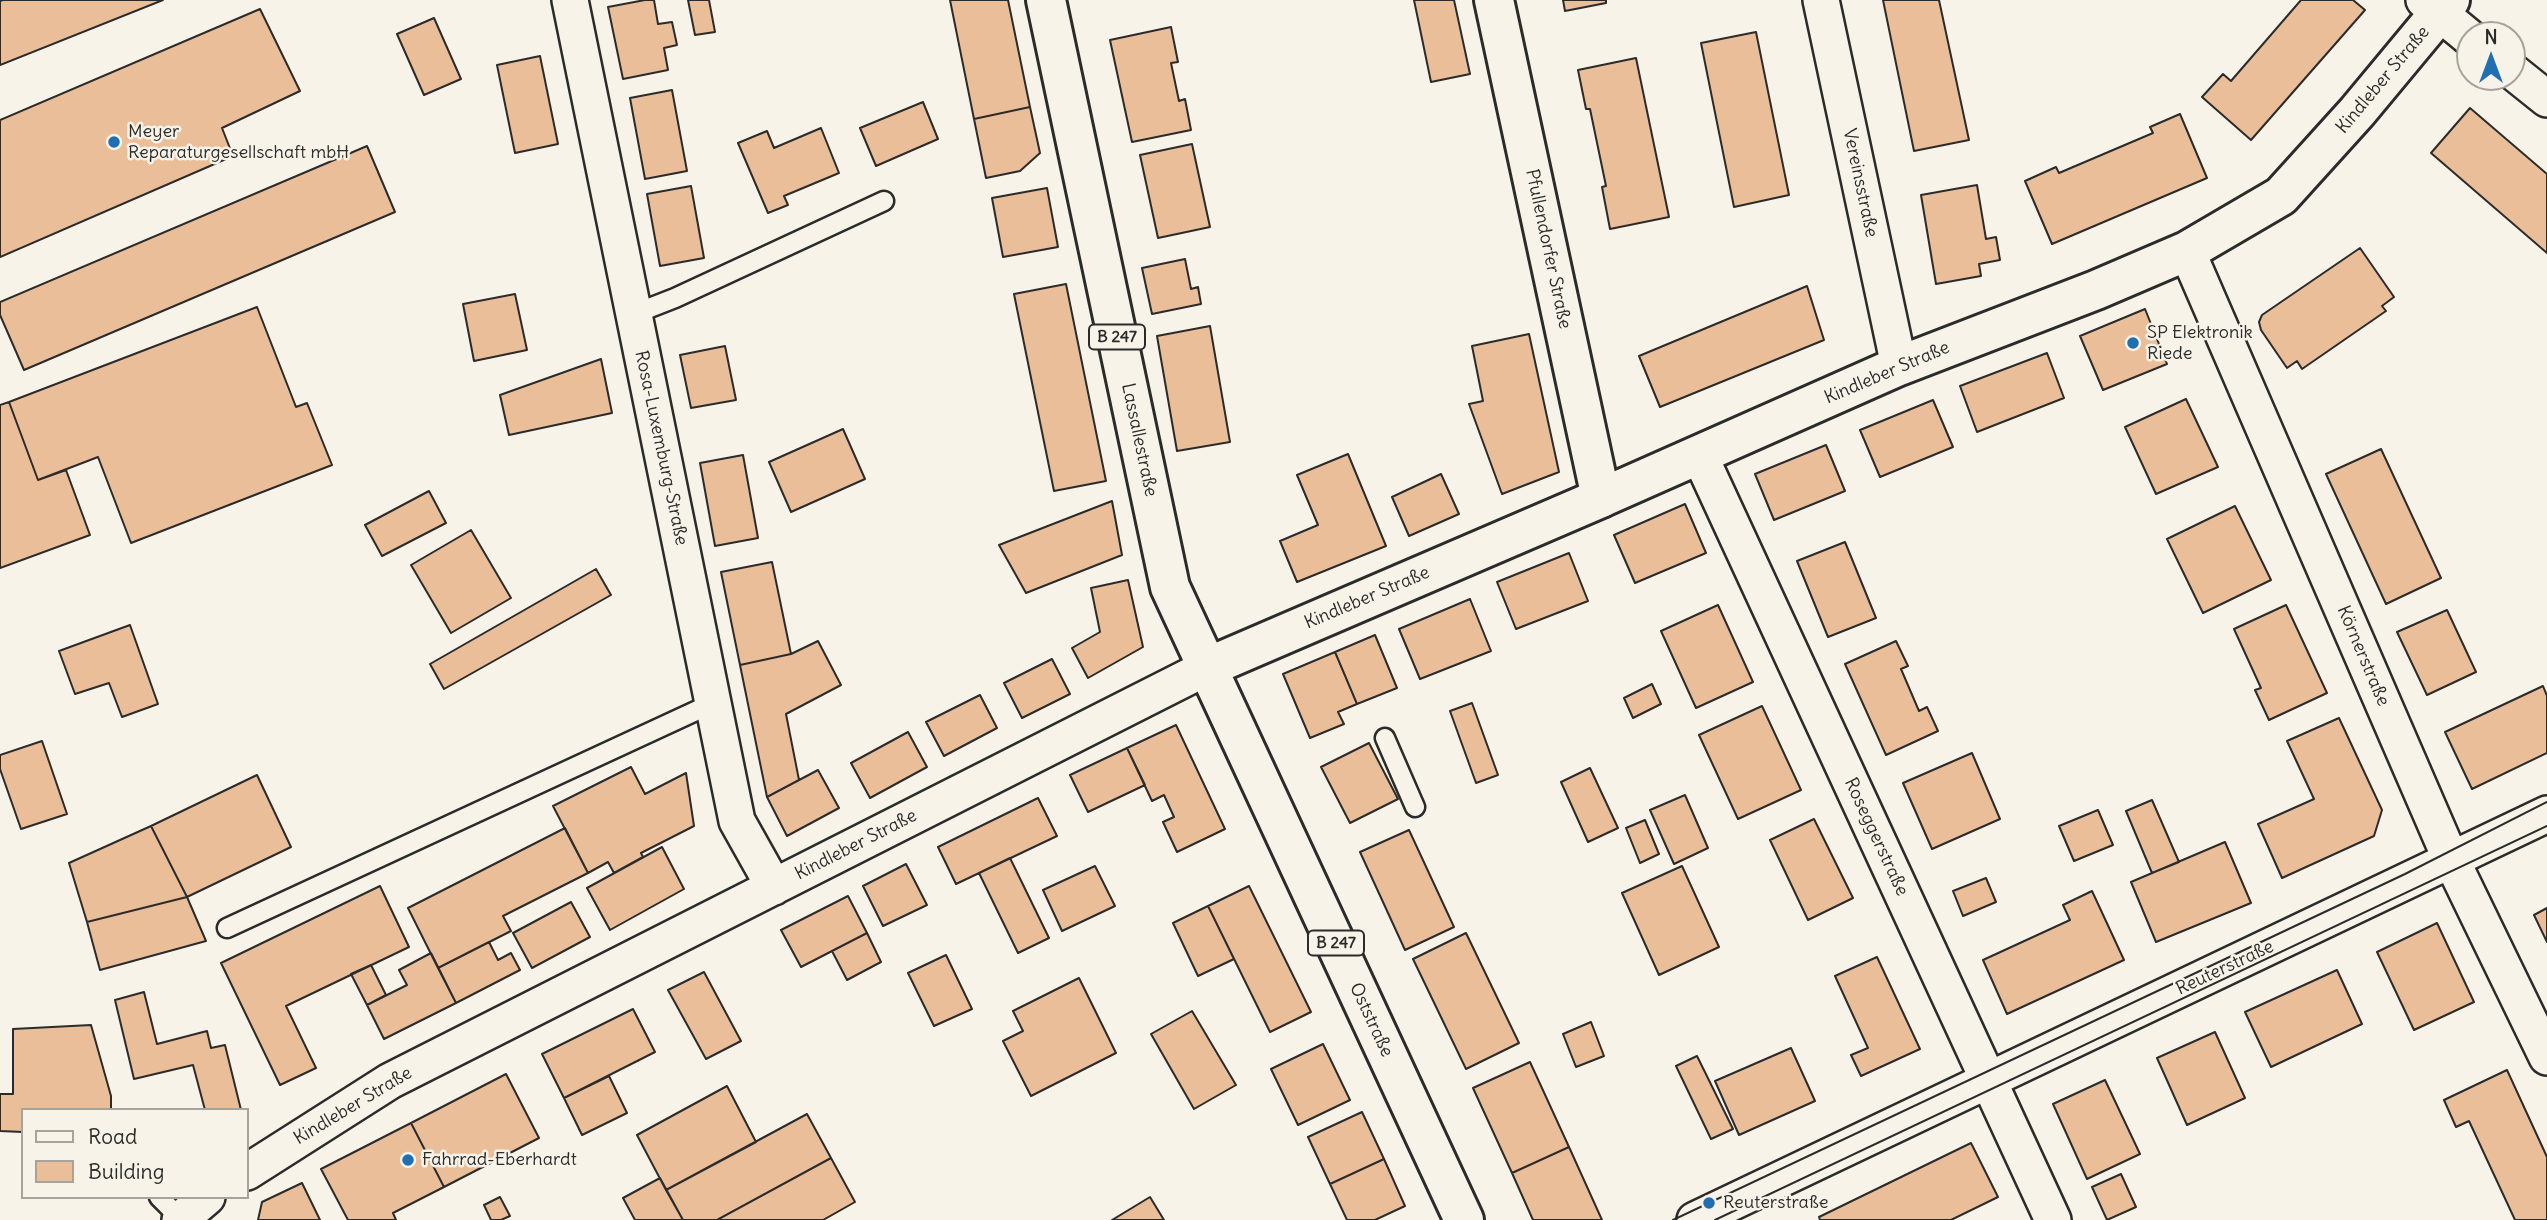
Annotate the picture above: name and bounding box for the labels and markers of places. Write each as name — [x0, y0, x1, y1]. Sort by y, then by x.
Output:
place label: Meyer Reparaturgesellschaft mbH — [128, 121, 349, 164]
marker: Meyer Reparaturgesellschaft mbH — [106, 134, 122, 150]
place label: SP Elektronik Riede — [2147, 322, 2253, 364]
marker: SP Elektronik Riede — [2125, 335, 2141, 351]
place label: Fahrrad-Eberhardt — [422, 1149, 577, 1171]
marker: Fahrrad-Eberhardt — [400, 1152, 416, 1168]
place label: Reuterstraße — [1723, 1192, 1828, 1214]
marker: Reuterstraße — [1701, 1195, 1717, 1211]

